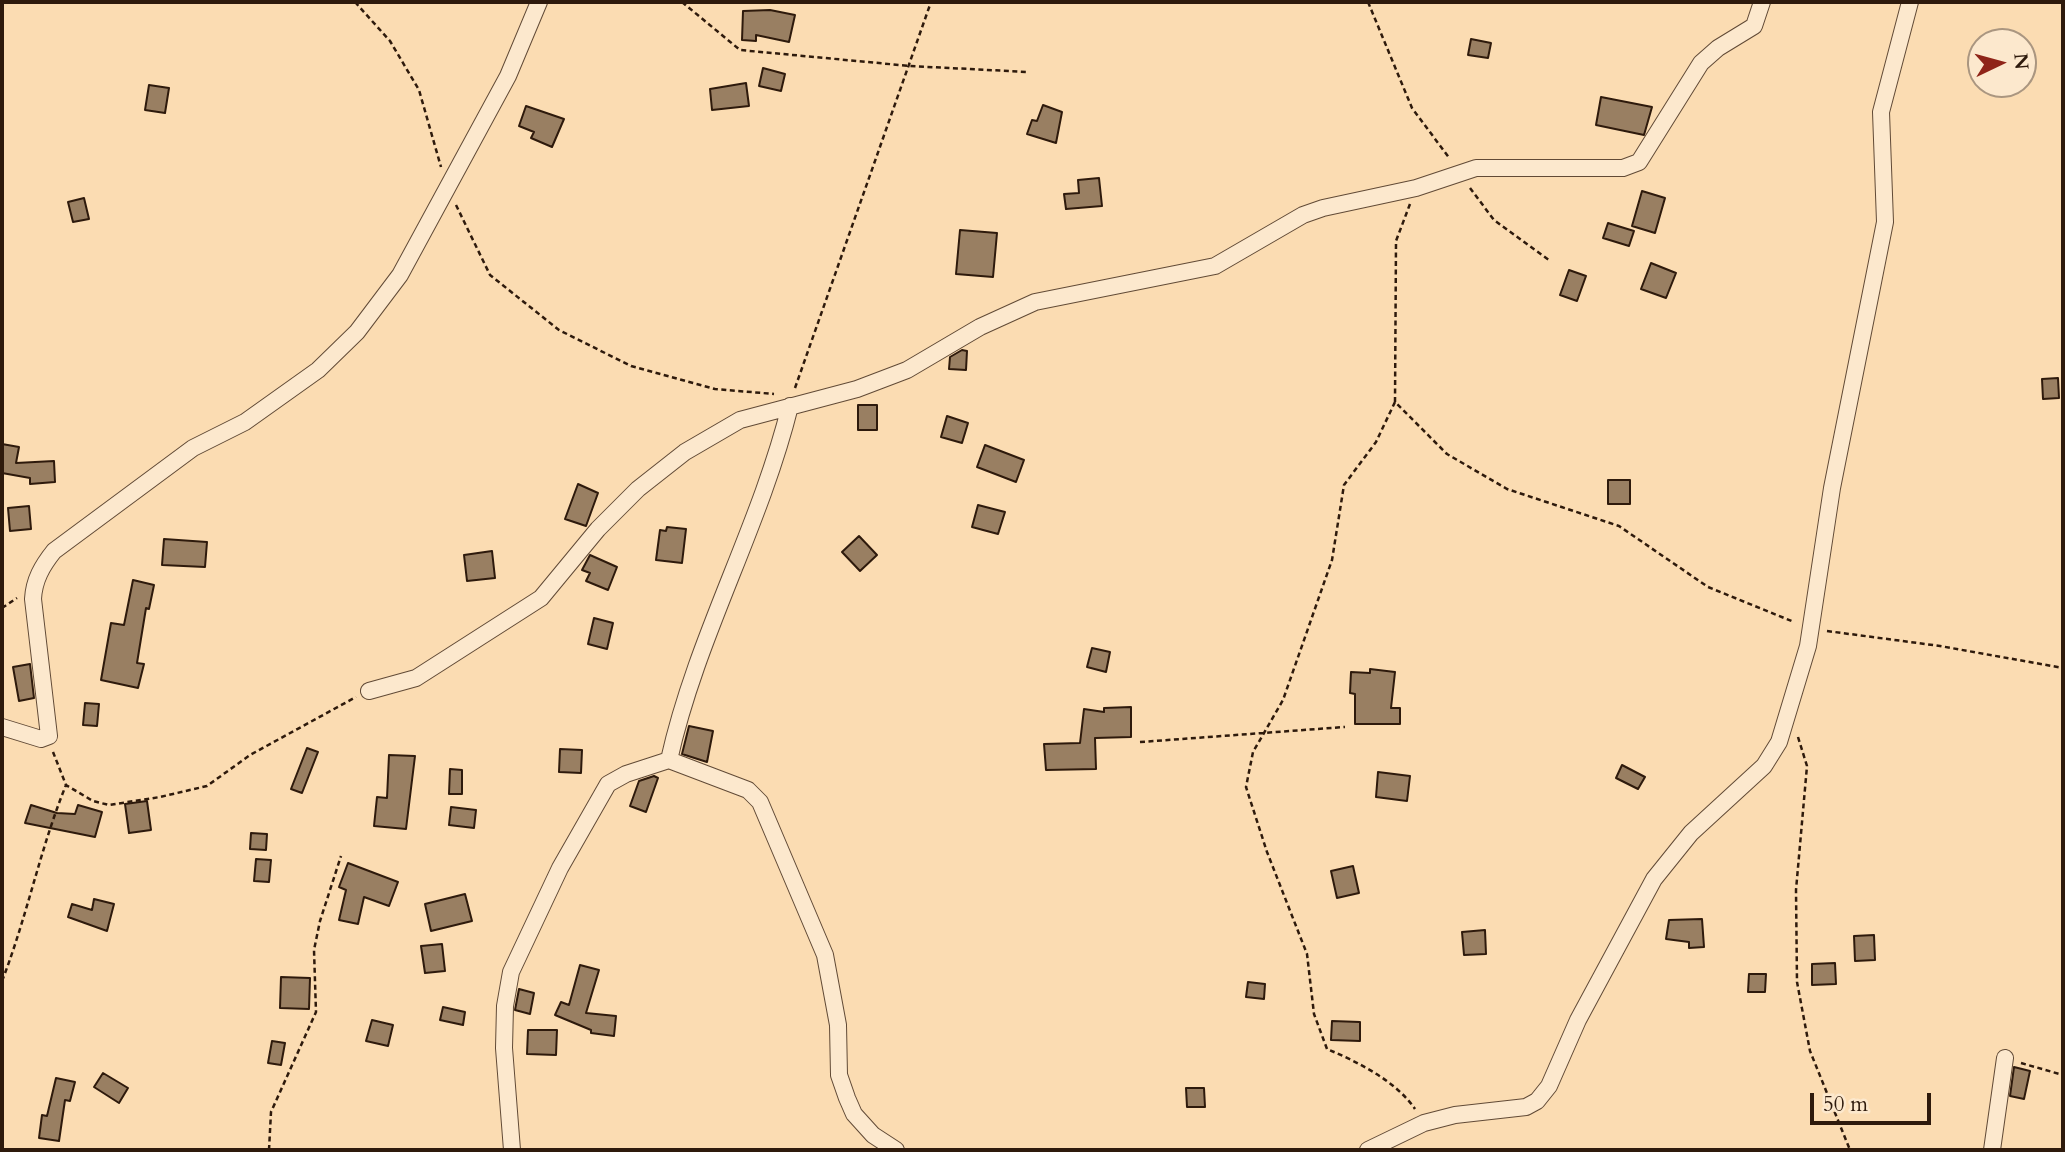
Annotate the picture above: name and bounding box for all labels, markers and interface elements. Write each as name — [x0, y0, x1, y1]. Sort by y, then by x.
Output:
north arrow — [1967, 28, 2037, 98]
text: N — [2007, 52, 2035, 71]
scale bar — [1813, 1078, 1934, 1122]
text: 50 m — [1823, 1090, 1868, 1119]

